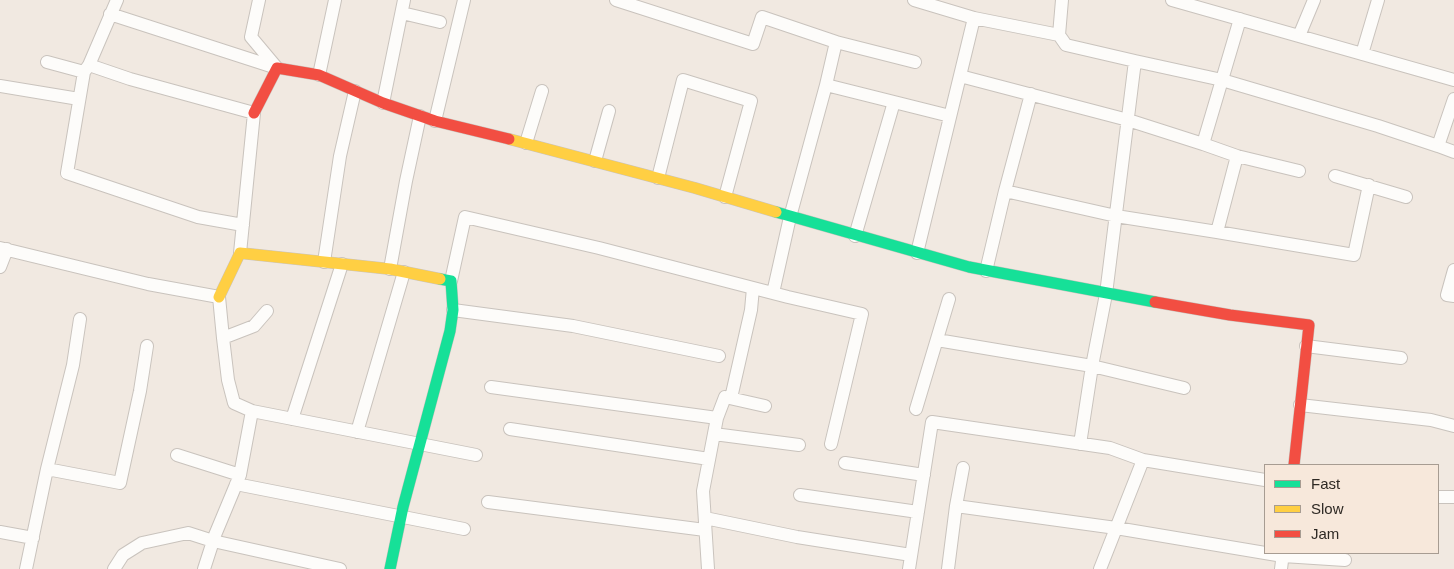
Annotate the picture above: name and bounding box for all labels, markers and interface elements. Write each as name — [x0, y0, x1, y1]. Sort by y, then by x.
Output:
legend — [1264, 464, 1439, 554]
text: Fast — [1311, 475, 1340, 492]
text: Slow — [1311, 500, 1344, 517]
text: Jam — [1311, 525, 1339, 542]

